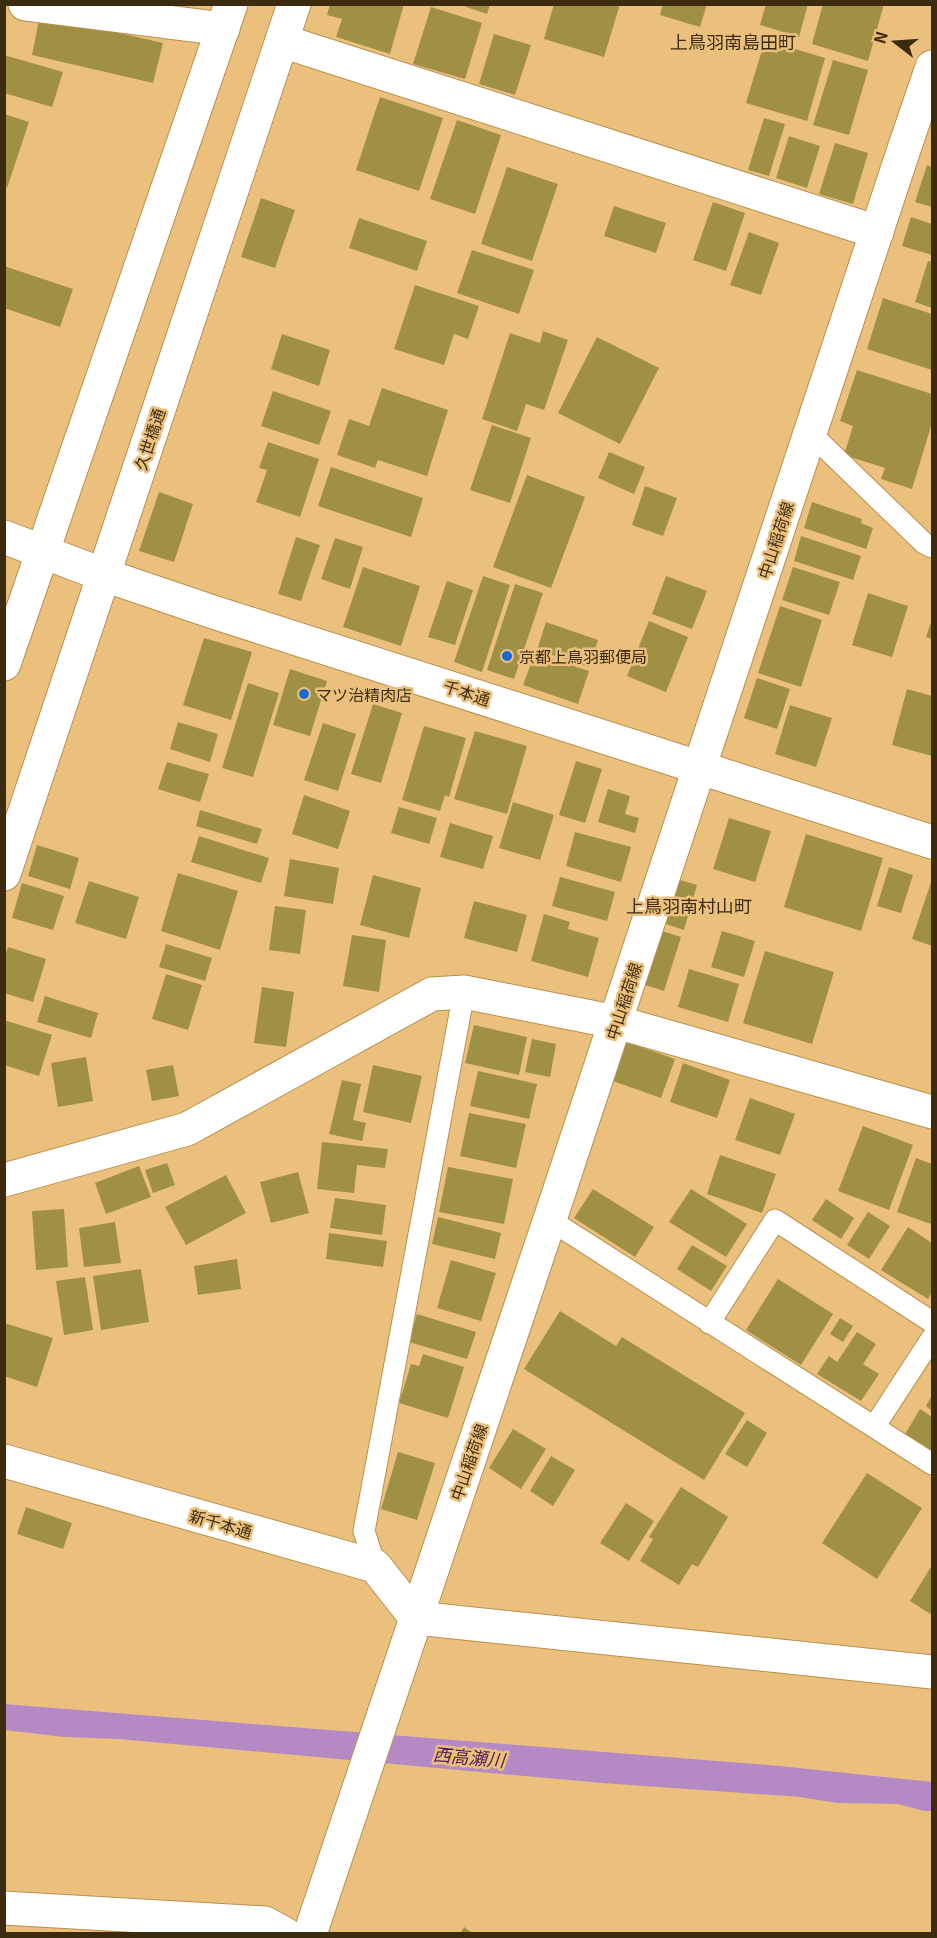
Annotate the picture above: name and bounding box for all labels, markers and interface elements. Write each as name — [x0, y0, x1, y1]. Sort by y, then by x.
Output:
north arrow — [865, 12, 925, 72]
district label: 上鳥羽南島田町 — [670, 28, 796, 54]
text: N — [866, 28, 893, 47]
street label: 久世橋通 — [128, 405, 170, 473]
street label: 中山稲荷線 — [751, 498, 799, 582]
place label: 京都上鳥羽郵便局 — [519, 644, 647, 668]
marker: 京都上鳥羽郵便局 — [500, 649, 514, 663]
street label: 千本通 — [440, 673, 494, 711]
place label: マツ治精肉店 — [316, 682, 412, 706]
marker: マツ治精肉店 — [297, 687, 311, 701]
district label: 上鳥羽南村山町 — [626, 892, 752, 918]
street label: 中山稲荷線 — [599, 959, 647, 1043]
street label: 中山稲荷線 — [444, 1420, 492, 1504]
street label: 新千本通 — [187, 1503, 255, 1543]
water label: 西高瀬川 — [432, 1740, 508, 1772]

